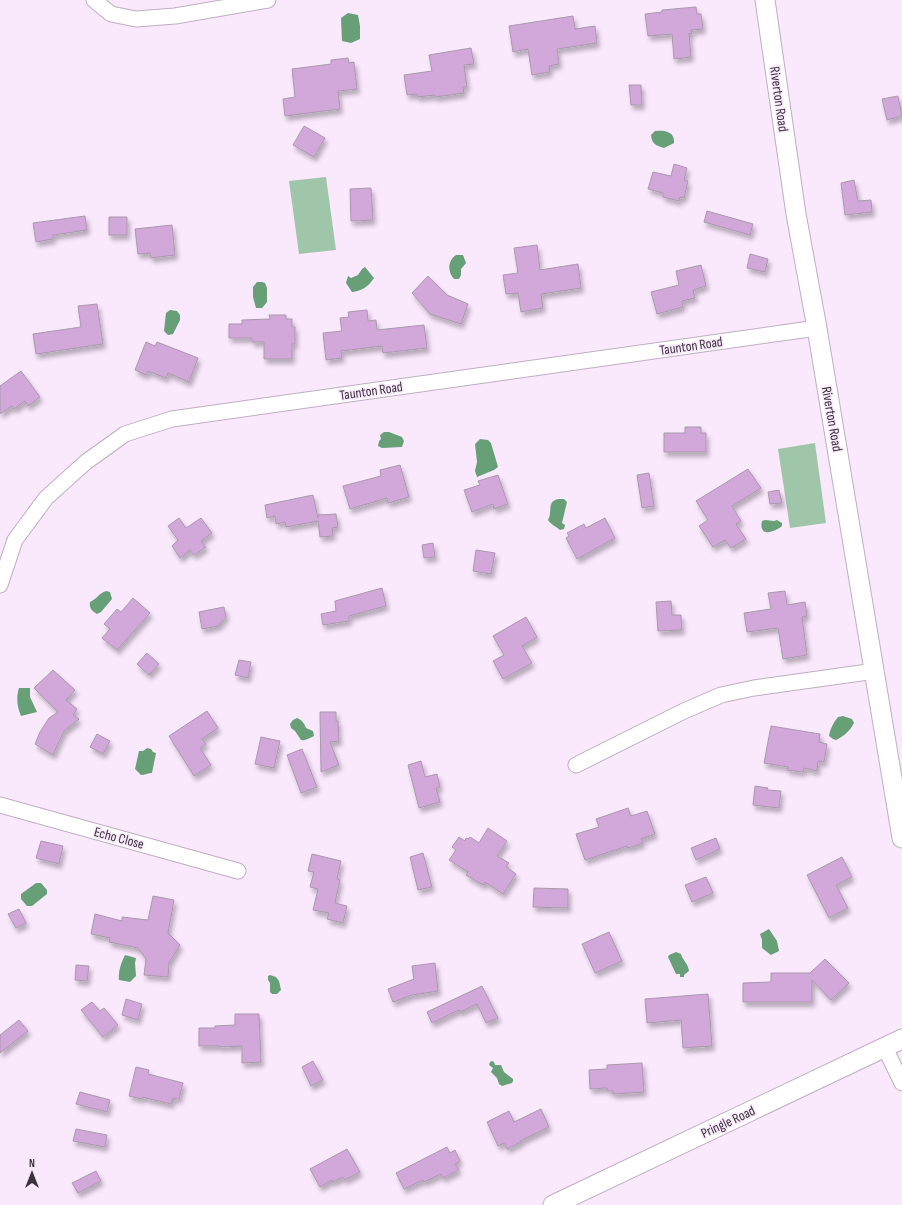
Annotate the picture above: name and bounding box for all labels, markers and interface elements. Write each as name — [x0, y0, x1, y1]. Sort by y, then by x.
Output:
street label: Riverton Road — [766, 65, 792, 133]
street label: Taunton Road — [658, 333, 724, 359]
street label: Taunton Road — [338, 378, 404, 404]
street label: Riverton Road — [818, 385, 846, 453]
street label: Echo Close — [92, 823, 146, 853]
street label: Pringle Road — [698, 1102, 758, 1142]
north arrow — [12, 1153, 52, 1193]
text: N — [29, 1157, 35, 1170]

